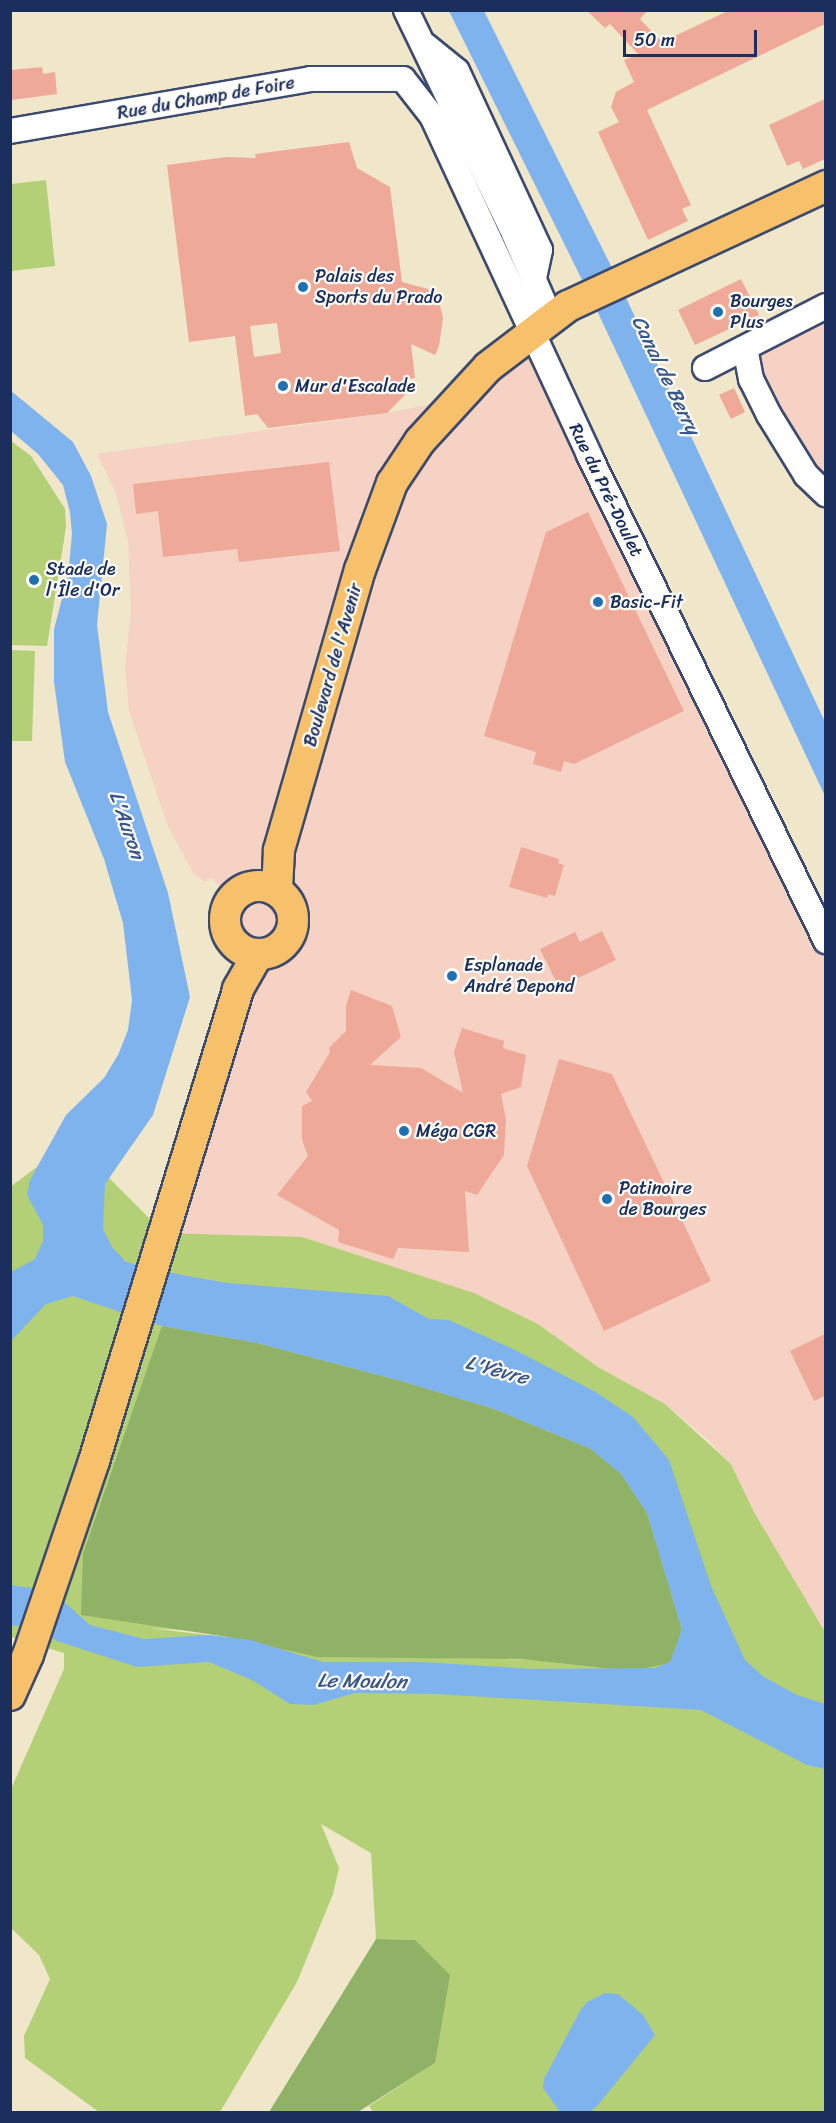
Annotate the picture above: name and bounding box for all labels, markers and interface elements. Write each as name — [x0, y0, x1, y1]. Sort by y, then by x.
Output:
scale bar — [626, 18, 760, 56]
text: 50 m — [634, 24, 675, 56]
street label: Rue du Champ de Foire — [116, 72, 296, 124]
place label: Palais des Sports du Prado — [315, 266, 442, 308]
marker: Palais des Sports du Prado — [296, 280, 310, 294]
place label: Bourges Plus — [730, 291, 793, 334]
marker: Bourges Plus — [711, 305, 725, 319]
water label: Canal de Berry — [627, 311, 705, 439]
place label: Mur d'Escalade — [295, 375, 416, 397]
marker: Mur d'Escalade — [276, 379, 290, 393]
street label: Rue du Pré-Doulet — [565, 420, 647, 560]
place label: Stade de l'Île d'Or — [46, 559, 119, 602]
marker: Stade de l'Île d'Or — [27, 573, 41, 587]
street label: Boulevard de l'Avenir — [299, 580, 367, 750]
place label: Basic-Fit — [610, 591, 683, 613]
marker: Basic-Fit — [591, 595, 605, 609]
water label: L'Auron — [104, 788, 150, 862]
place label: Esplanade André Depond — [464, 955, 574, 998]
marker: Esplanade André Depond — [445, 969, 459, 983]
place label: Méga CGR — [416, 1120, 496, 1142]
marker: Méga CGR — [397, 1124, 411, 1138]
place label: Patinoire de Bourges — [619, 1178, 705, 1220]
marker: Patinoire de Bourges — [600, 1192, 614, 1206]
water label: L'Yèvre — [463, 1350, 531, 1390]
water label: Le Moulon — [318, 1668, 406, 1694]

